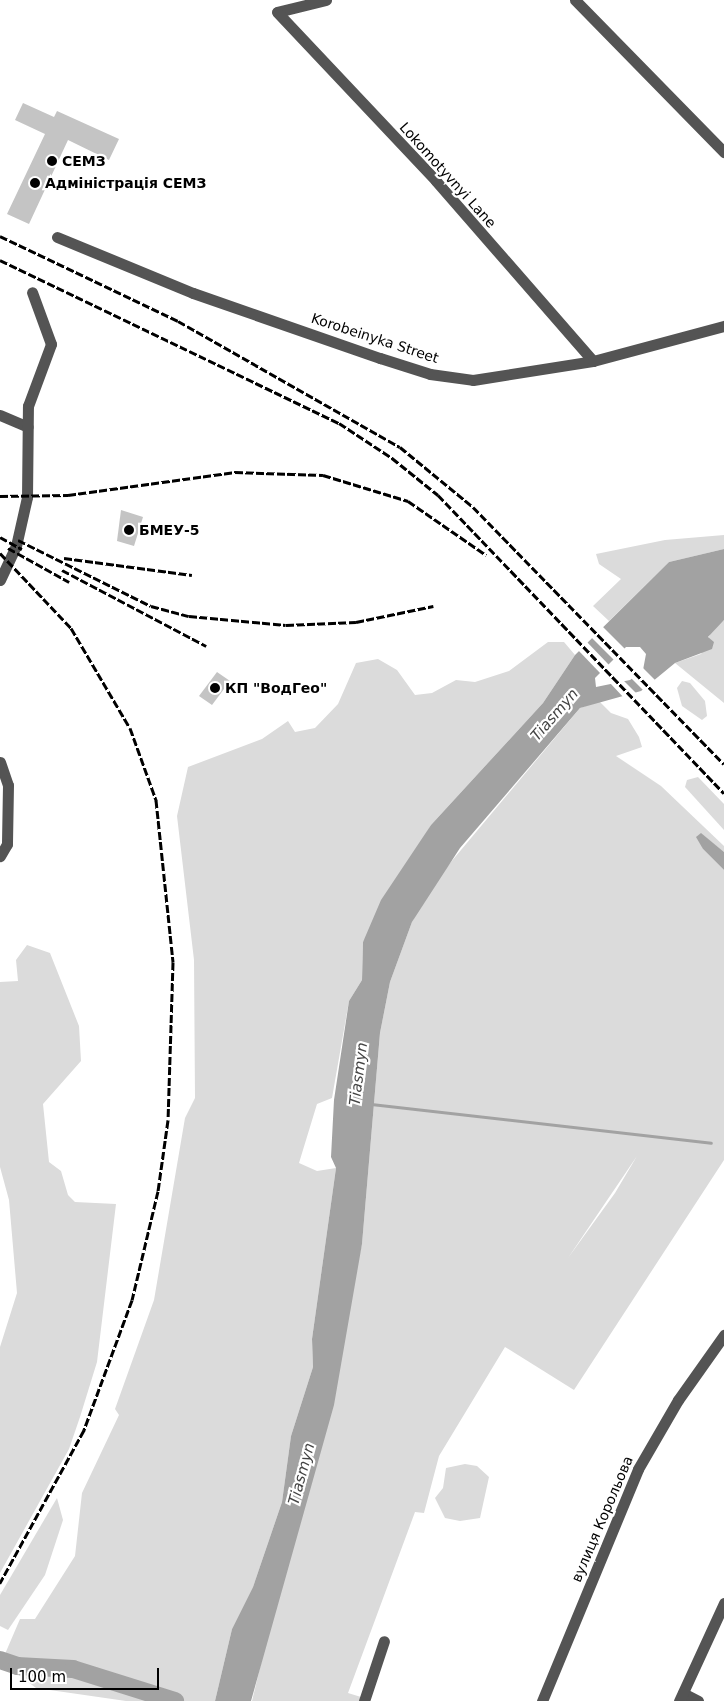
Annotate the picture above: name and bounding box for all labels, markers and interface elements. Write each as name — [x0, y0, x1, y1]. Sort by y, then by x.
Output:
street label: Lokomotyvnyi Lane — [396, 119, 500, 231]
place label: СЕМЗ — [62, 153, 106, 169]
marker: СЕМЗ — [46, 155, 58, 167]
place label: Адміністрація СЕМЗ — [45, 175, 206, 191]
marker: Адміністрація СЕМЗ — [29, 177, 41, 189]
street label: Korobeinyka Street — [309, 309, 441, 367]
place label: БМЕУ-5 — [139, 522, 200, 538]
marker: БМЕУ-5 — [123, 524, 135, 536]
place label: КП "ВодГео" — [225, 680, 327, 696]
marker: КП "ВодГео" — [209, 682, 221, 694]
water label: Tiasmyn — [527, 685, 583, 745]
water label: Tiasmyn — [346, 1041, 372, 1107]
water label: Tiasmyn — [285, 1441, 319, 1507]
street label: вулиця Корольова — [568, 1453, 636, 1585]
scale bar — [12, 1658, 161, 1690]
text: 100 m — [18, 1668, 66, 1686]

